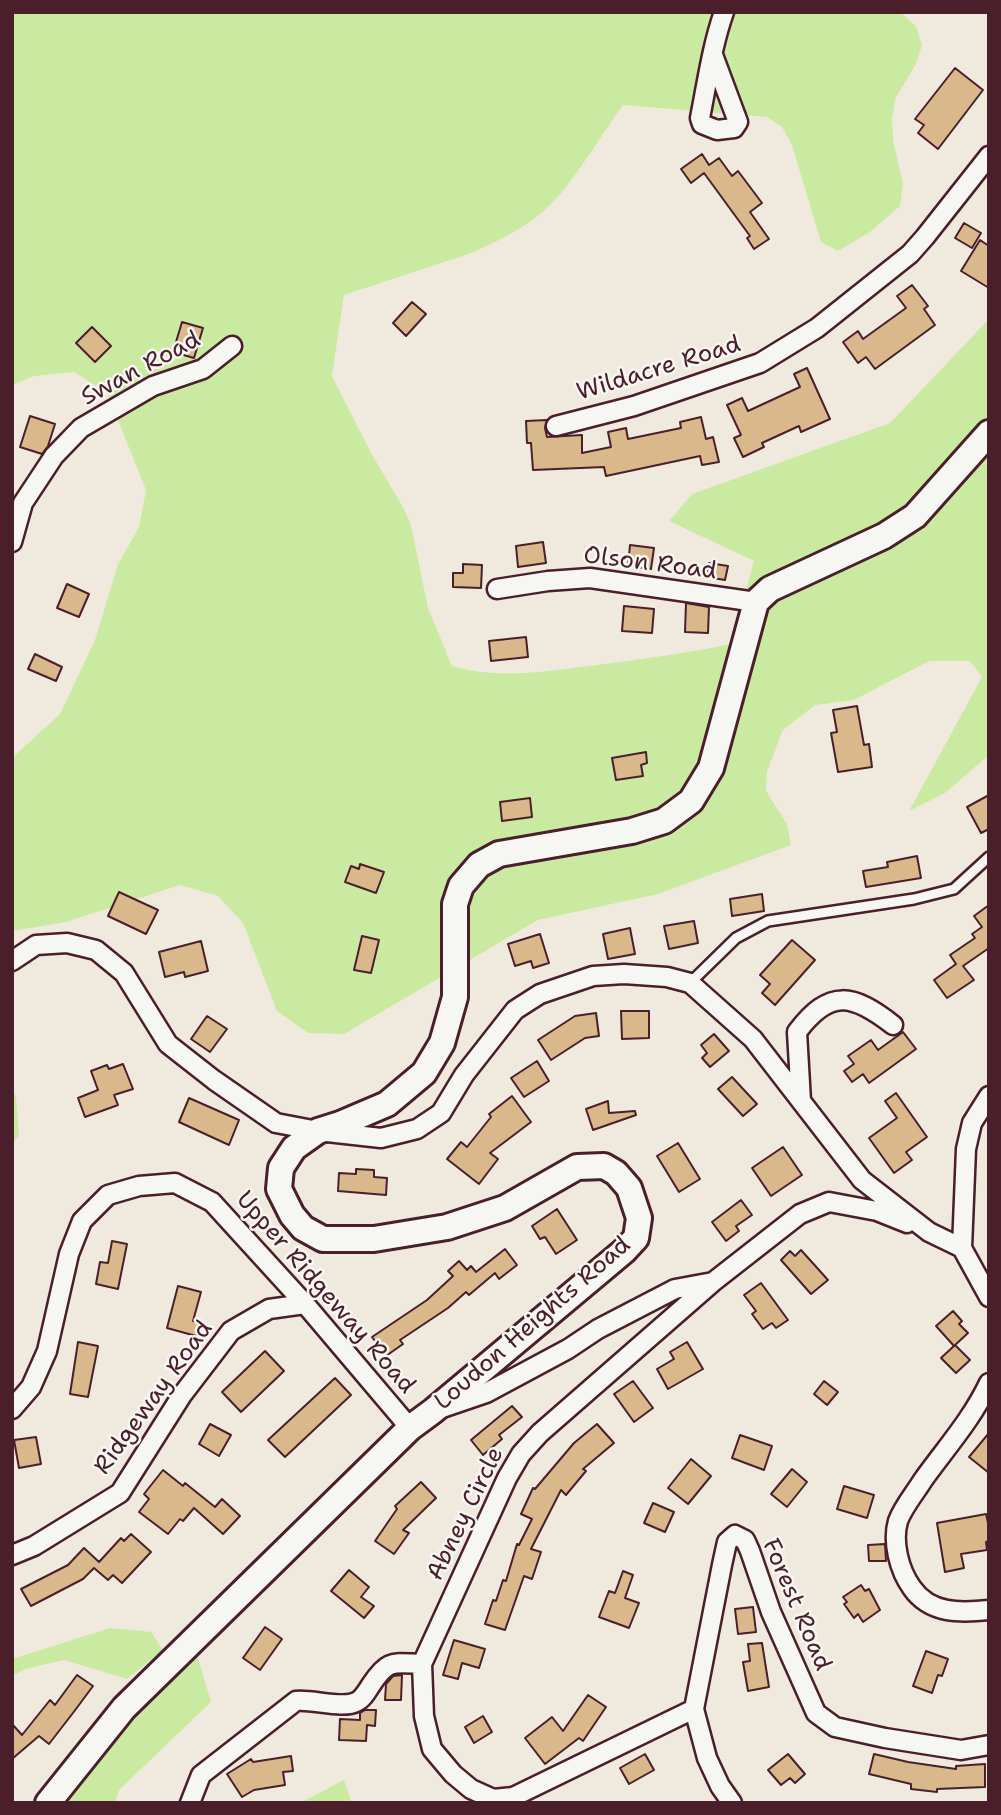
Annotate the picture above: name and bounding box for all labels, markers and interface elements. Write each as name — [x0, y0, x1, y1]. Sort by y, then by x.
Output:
street label: Swan Road — [76, 326, 206, 412]
street label: Wildacre Road — [573, 330, 745, 408]
street label: Olson Road — [582, 542, 718, 586]
street label: Upper Ridgeway Road — [229, 1186, 421, 1400]
street label: Loudon Heights Road — [429, 1231, 637, 1417]
street label: Ridgeway Road — [89, 1316, 219, 1480]
street label: Abney Circle — [421, 1443, 511, 1585]
street label: Forest Road — [755, 1535, 837, 1675]

